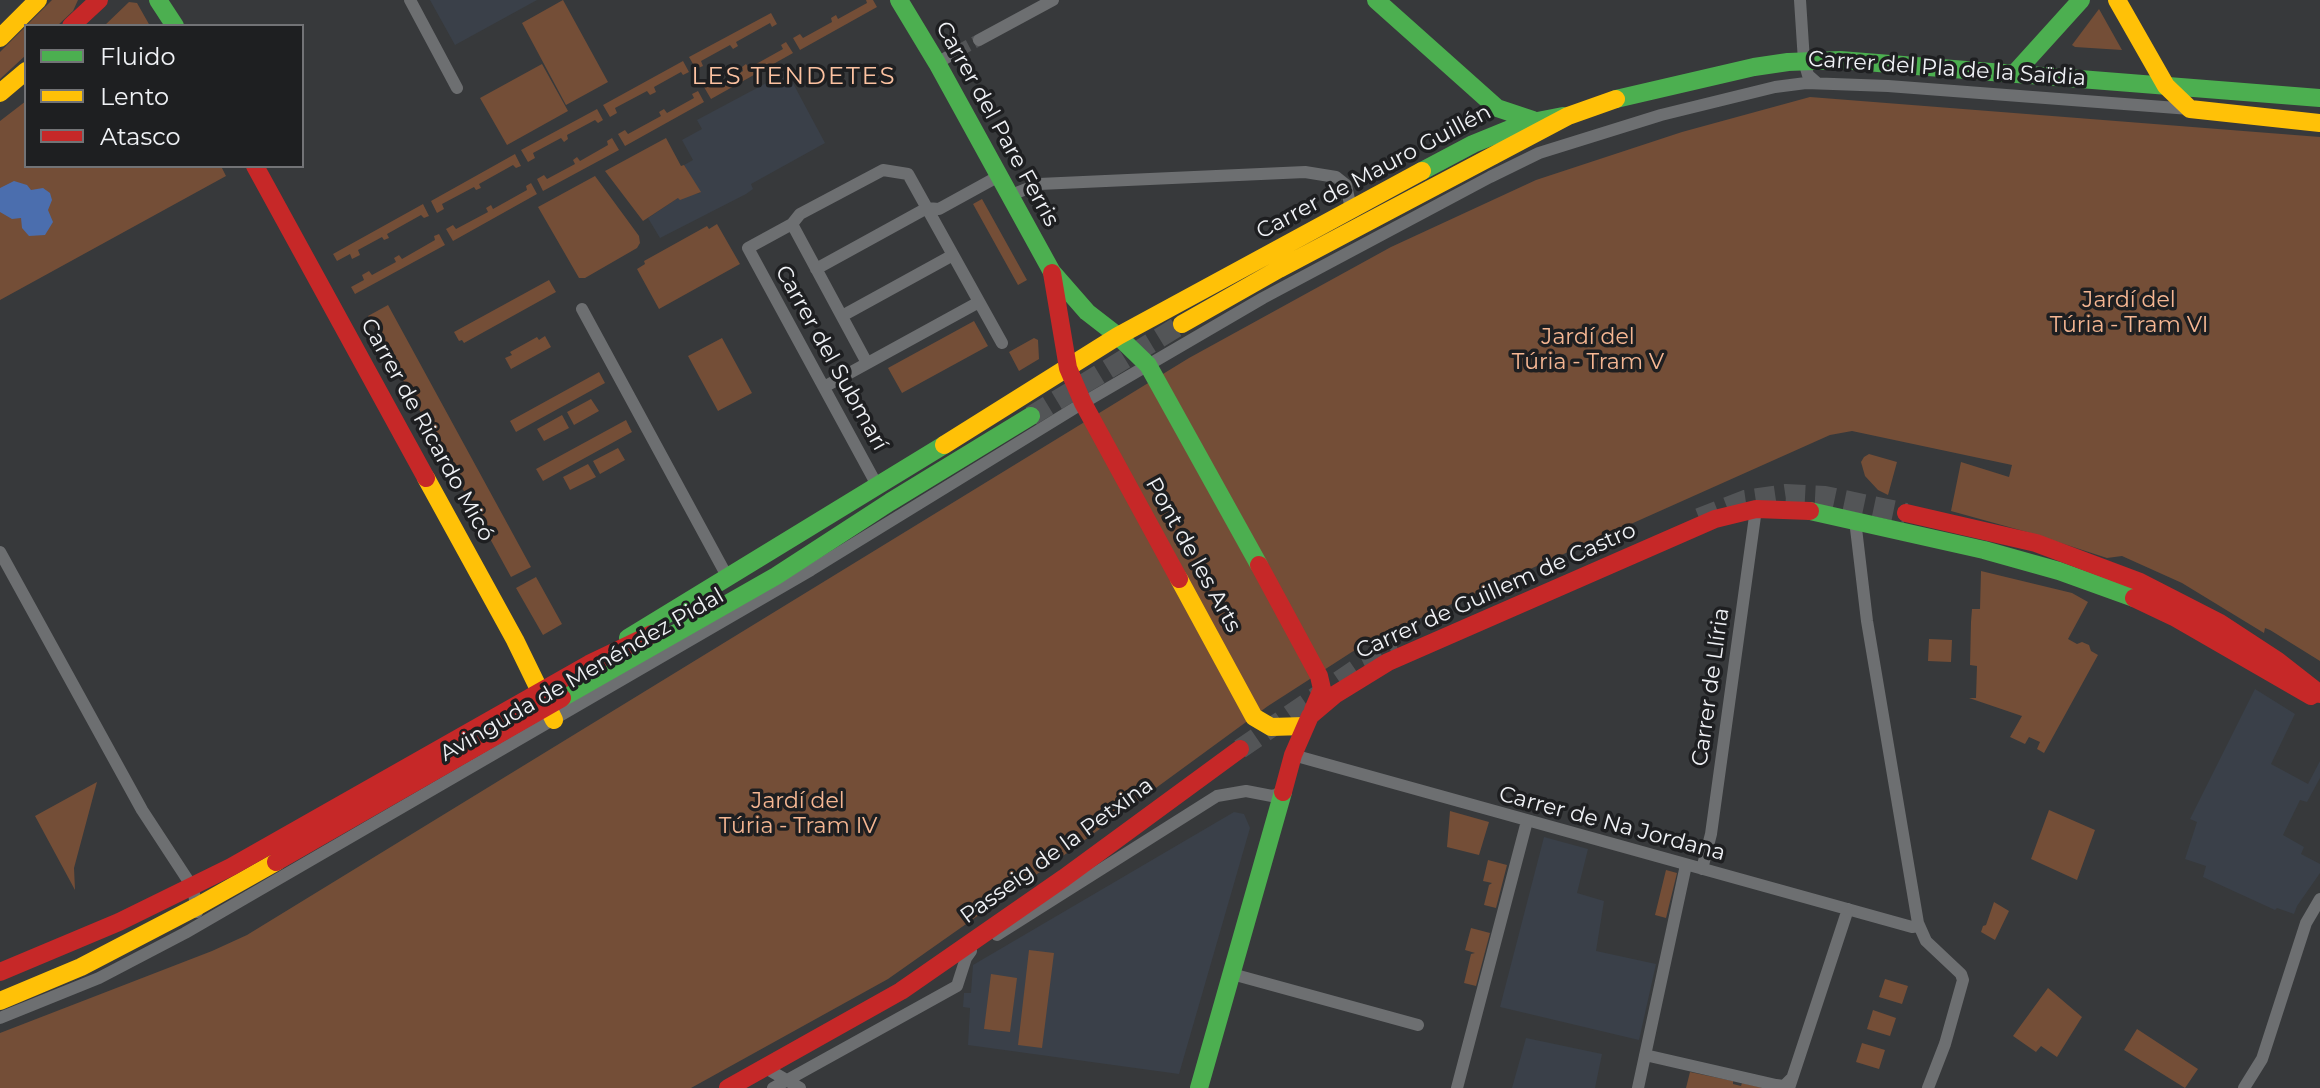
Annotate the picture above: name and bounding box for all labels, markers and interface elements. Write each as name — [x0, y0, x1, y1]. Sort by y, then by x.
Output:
street label: Carrer del Pare Ferris — [930, 17, 1064, 231]
legend — [24, 24, 304, 168]
text: Fluido — [100, 42, 176, 71]
street label: Carrer del Pla de la Saïdia — [1807, 46, 2087, 92]
district label: LES TENDETES — [691, 63, 897, 91]
text: Lento — [100, 82, 169, 111]
street label: Carrer de Mauro Guillén — [1252, 99, 1496, 245]
text: Atasco — [100, 122, 181, 151]
street label: Carrer del Submarí — [769, 261, 893, 455]
park label: Jardí del Túria - Tram VI — [2050, 288, 2208, 340]
street label: Carrer de Ricardo Micó — [355, 314, 499, 546]
park label: Jardí del Túria - Tram V — [1512, 325, 1664, 376]
street label: Pont de les Arts — [1139, 473, 1247, 637]
street label: Carrer de Guillem de Castro — [1352, 517, 1640, 665]
street label: Avinguda de Menéndez Pidal — [435, 583, 729, 767]
street label: Carrer de Llíria — [1687, 606, 1735, 768]
street label: Passeig de la Petxina — [955, 772, 1159, 930]
street label: Carrer de Na Jordana — [1496, 781, 1728, 867]
park label: Jardí del Túria - Tram IV — [719, 789, 877, 840]

